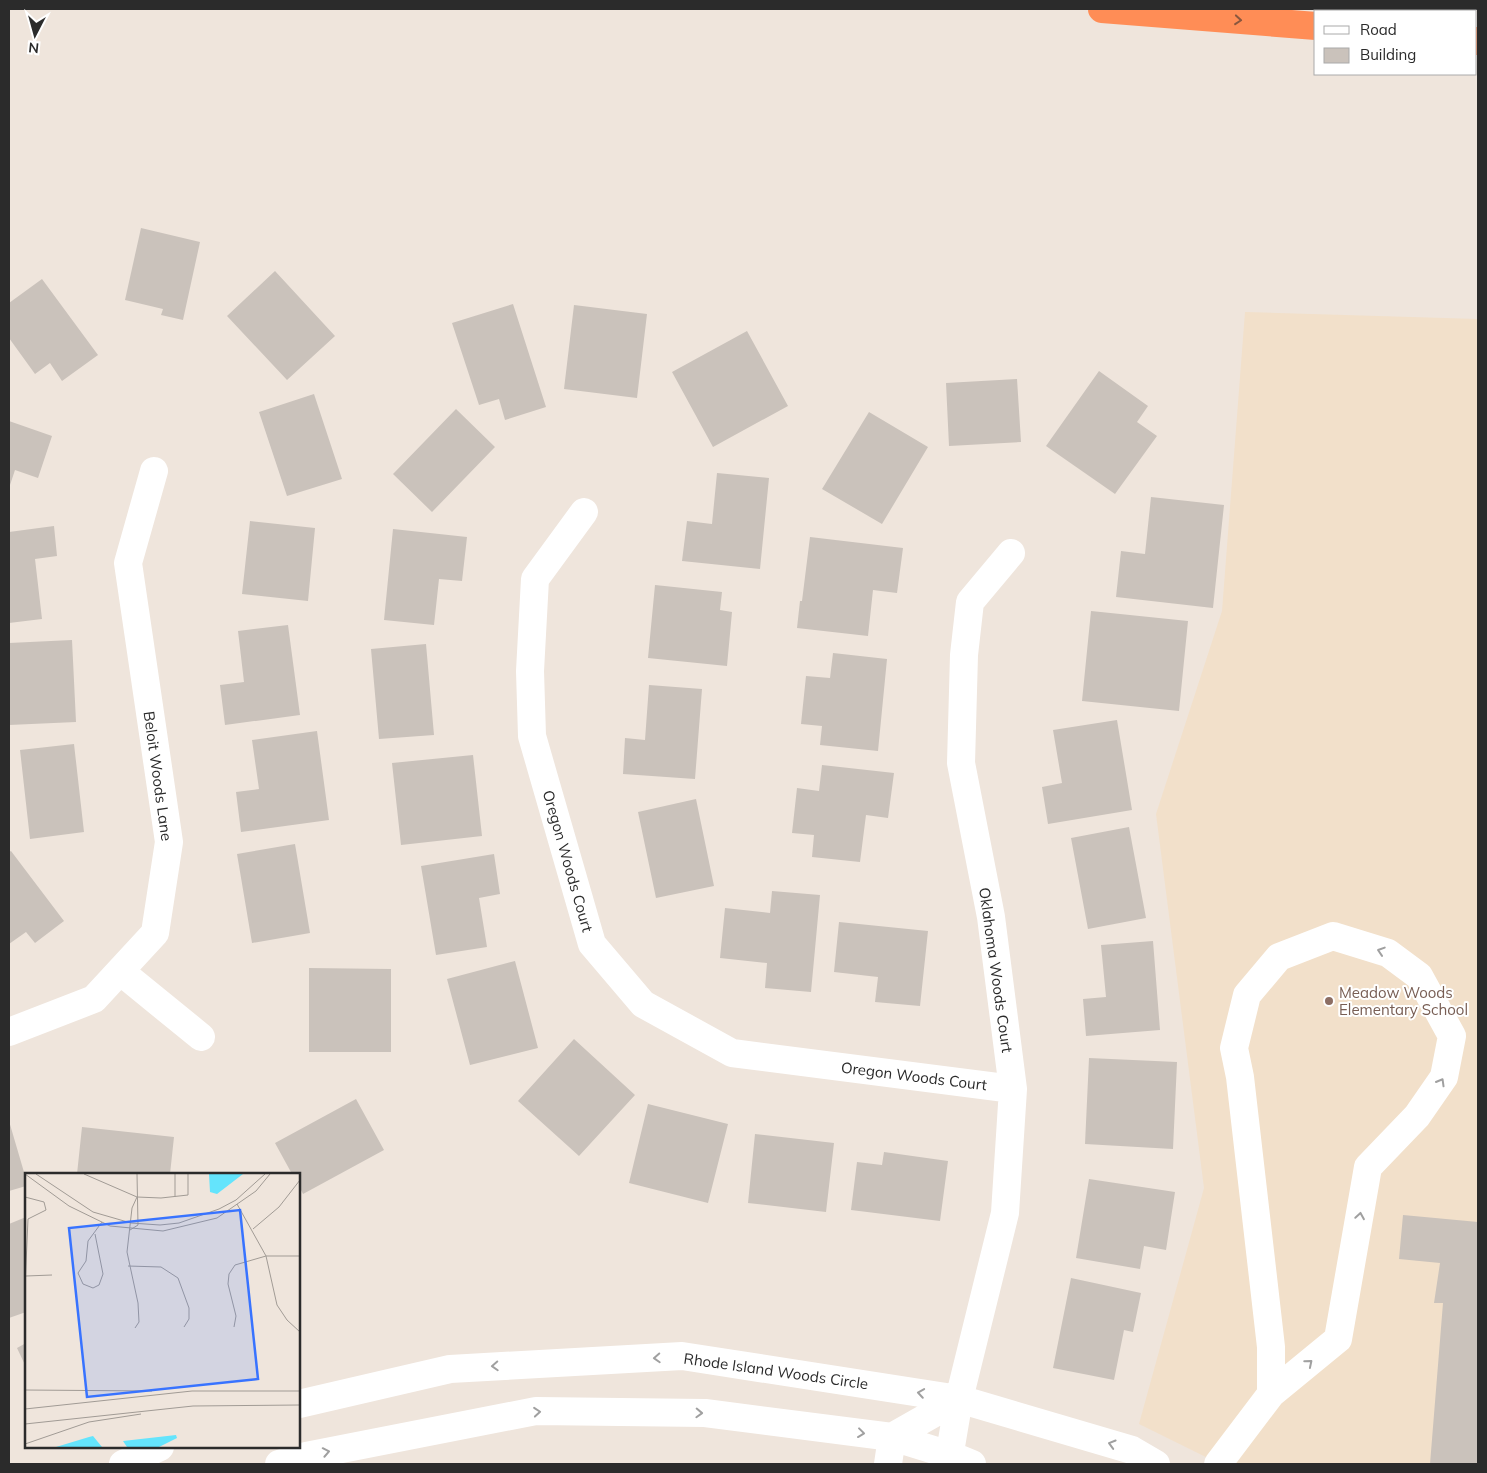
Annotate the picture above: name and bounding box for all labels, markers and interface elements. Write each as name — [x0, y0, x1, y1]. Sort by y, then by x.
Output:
north arrow — [10, 10, 60, 60]
legend — [1314, 10, 1477, 75]
one-way arrow — [1234, 14, 1242, 25]
text: Road — [1360, 20, 1397, 39]
text: N — [27, 38, 40, 57]
text: Building — [1360, 45, 1416, 64]
street label: Beloit Woods Lane — [140, 710, 176, 842]
street label: Oregon Woods Court — [539, 788, 597, 934]
street label: Oklahoma Woods Court — [975, 886, 1017, 1054]
one-way arrow — [1377, 947, 1385, 957]
place label: Meadow Woods Elementary School — [1339, 983, 1468, 1019]
marker: Meadow Woods Elementary School — [1323, 995, 1335, 1007]
street label: Oregon Woods Court — [840, 1058, 988, 1094]
one-way arrow — [1434, 1078, 1444, 1087]
inset map — [25, 1173, 300, 1448]
one-way arrow — [1354, 1212, 1365, 1220]
street label: Rhode Island Woods Circle — [683, 1349, 869, 1393]
one-way arrow — [653, 1352, 661, 1363]
one-way arrow — [490, 1361, 498, 1372]
one-way arrow — [1303, 1361, 1312, 1369]
one-way arrow — [917, 1389, 926, 1399]
one-way arrow — [533, 1407, 541, 1418]
one-way arrow — [696, 1408, 704, 1419]
one-way arrow — [857, 1427, 865, 1438]
one-way arrow — [1108, 1440, 1117, 1450]
one-way arrow — [321, 1447, 330, 1458]

